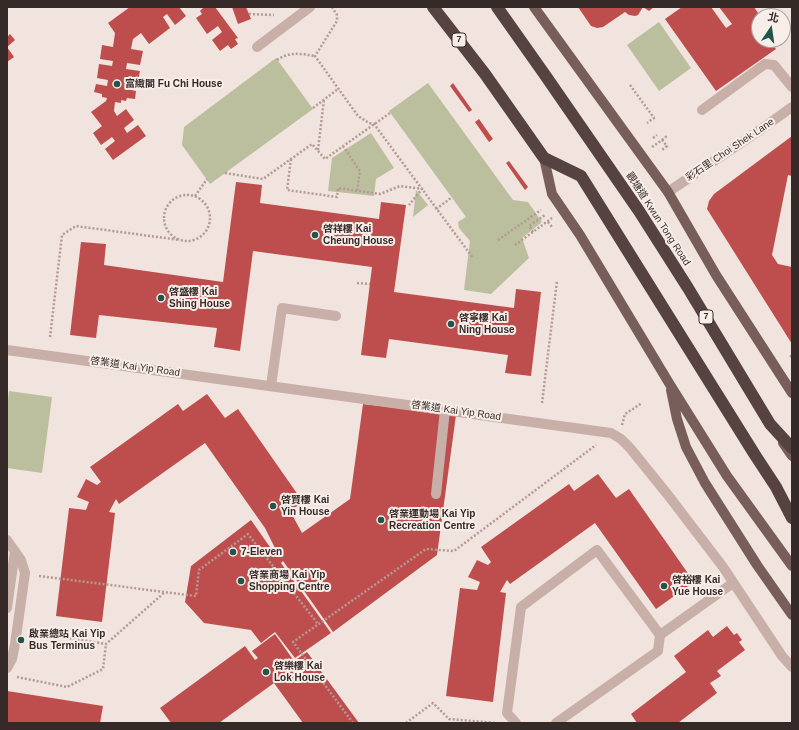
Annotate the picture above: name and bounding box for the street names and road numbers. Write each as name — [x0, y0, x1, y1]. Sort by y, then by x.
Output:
road number: 7 — [452, 33, 466, 47]
street label: 彩石里 Choi Shek Lane — [684, 116, 776, 184]
street label: 觀塘道 Kwun Tong Road — [623, 170, 693, 268]
road number: 7 — [699, 310, 713, 324]
street label: 啓業道 Kai Yip Road — [89, 355, 181, 379]
street label: 啓業道 Kai Yip Road — [410, 399, 502, 423]

